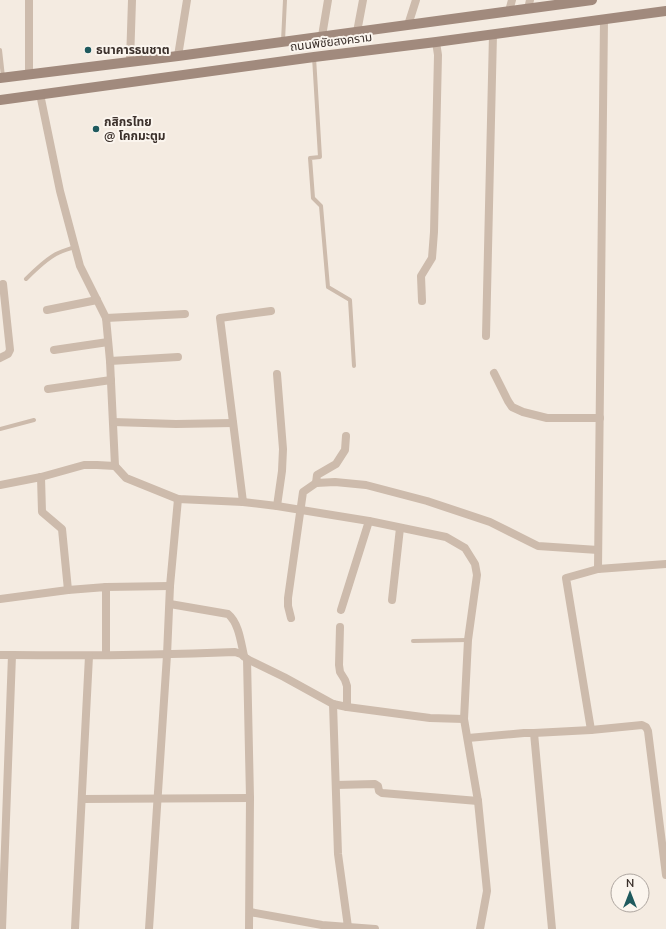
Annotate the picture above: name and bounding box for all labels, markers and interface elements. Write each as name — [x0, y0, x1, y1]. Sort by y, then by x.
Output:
street label: ถนนพิชัยสงคราม — [289, 29, 373, 55]
place label: ธนาคารธนชาต — [96, 42, 170, 58]
marker: ธนาคารธนชาต — [83, 45, 93, 55]
place label: กสิกรไทย @ โคกมะตูม — [104, 114, 166, 144]
marker: กสิกรไทย @ โคกมะตูม — [91, 124, 101, 134]
north arrow — [610, 873, 650, 913]
text: N — [626, 876, 634, 891]

